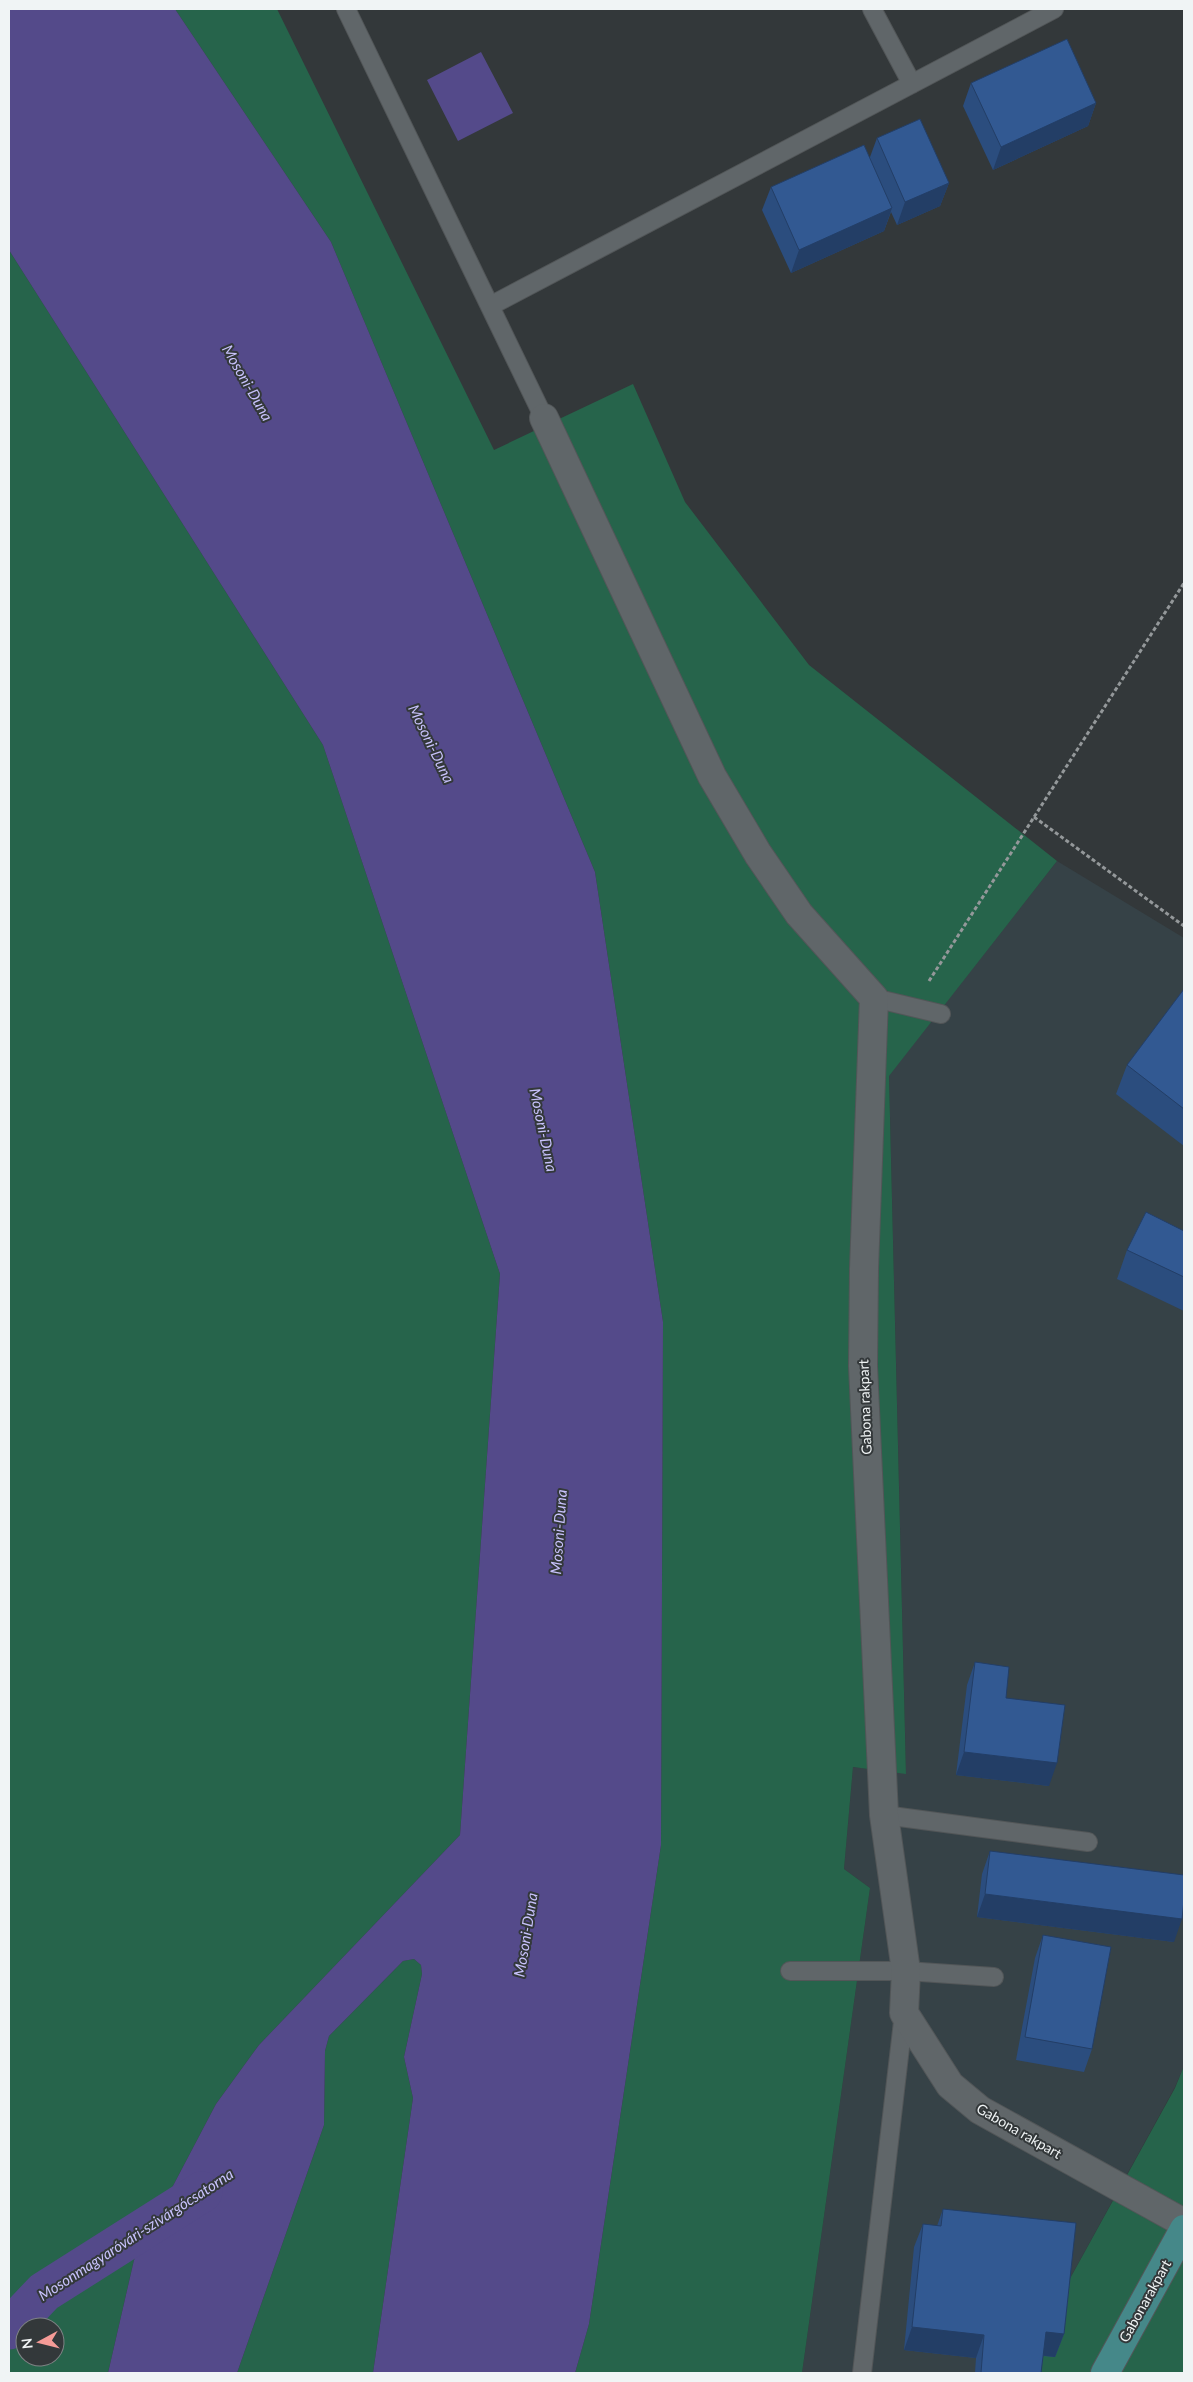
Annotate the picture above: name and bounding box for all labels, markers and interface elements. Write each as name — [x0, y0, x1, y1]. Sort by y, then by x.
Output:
water label: Mosoni-Duna — [219, 341, 277, 424]
water label: Mosoni-Duna — [405, 701, 459, 786]
water label: Mosoni-Duna — [526, 1086, 562, 1174]
street label: Gabona rakpart — [854, 1359, 875, 1455]
water label: Mosoni-Duna — [546, 1489, 570, 1575]
water label: Mosoni-Duna — [509, 1891, 541, 1978]
street label: Gabona rakpart — [974, 2099, 1065, 2162]
water label: Mosonmagyaróvári-szivárgócsatorna — [35, 2164, 237, 2304]
street label: Gabonarakpart — [1115, 2257, 1174, 2345]
north arrow — [15, 2317, 65, 2367]
text: N — [18, 2337, 36, 2350]

